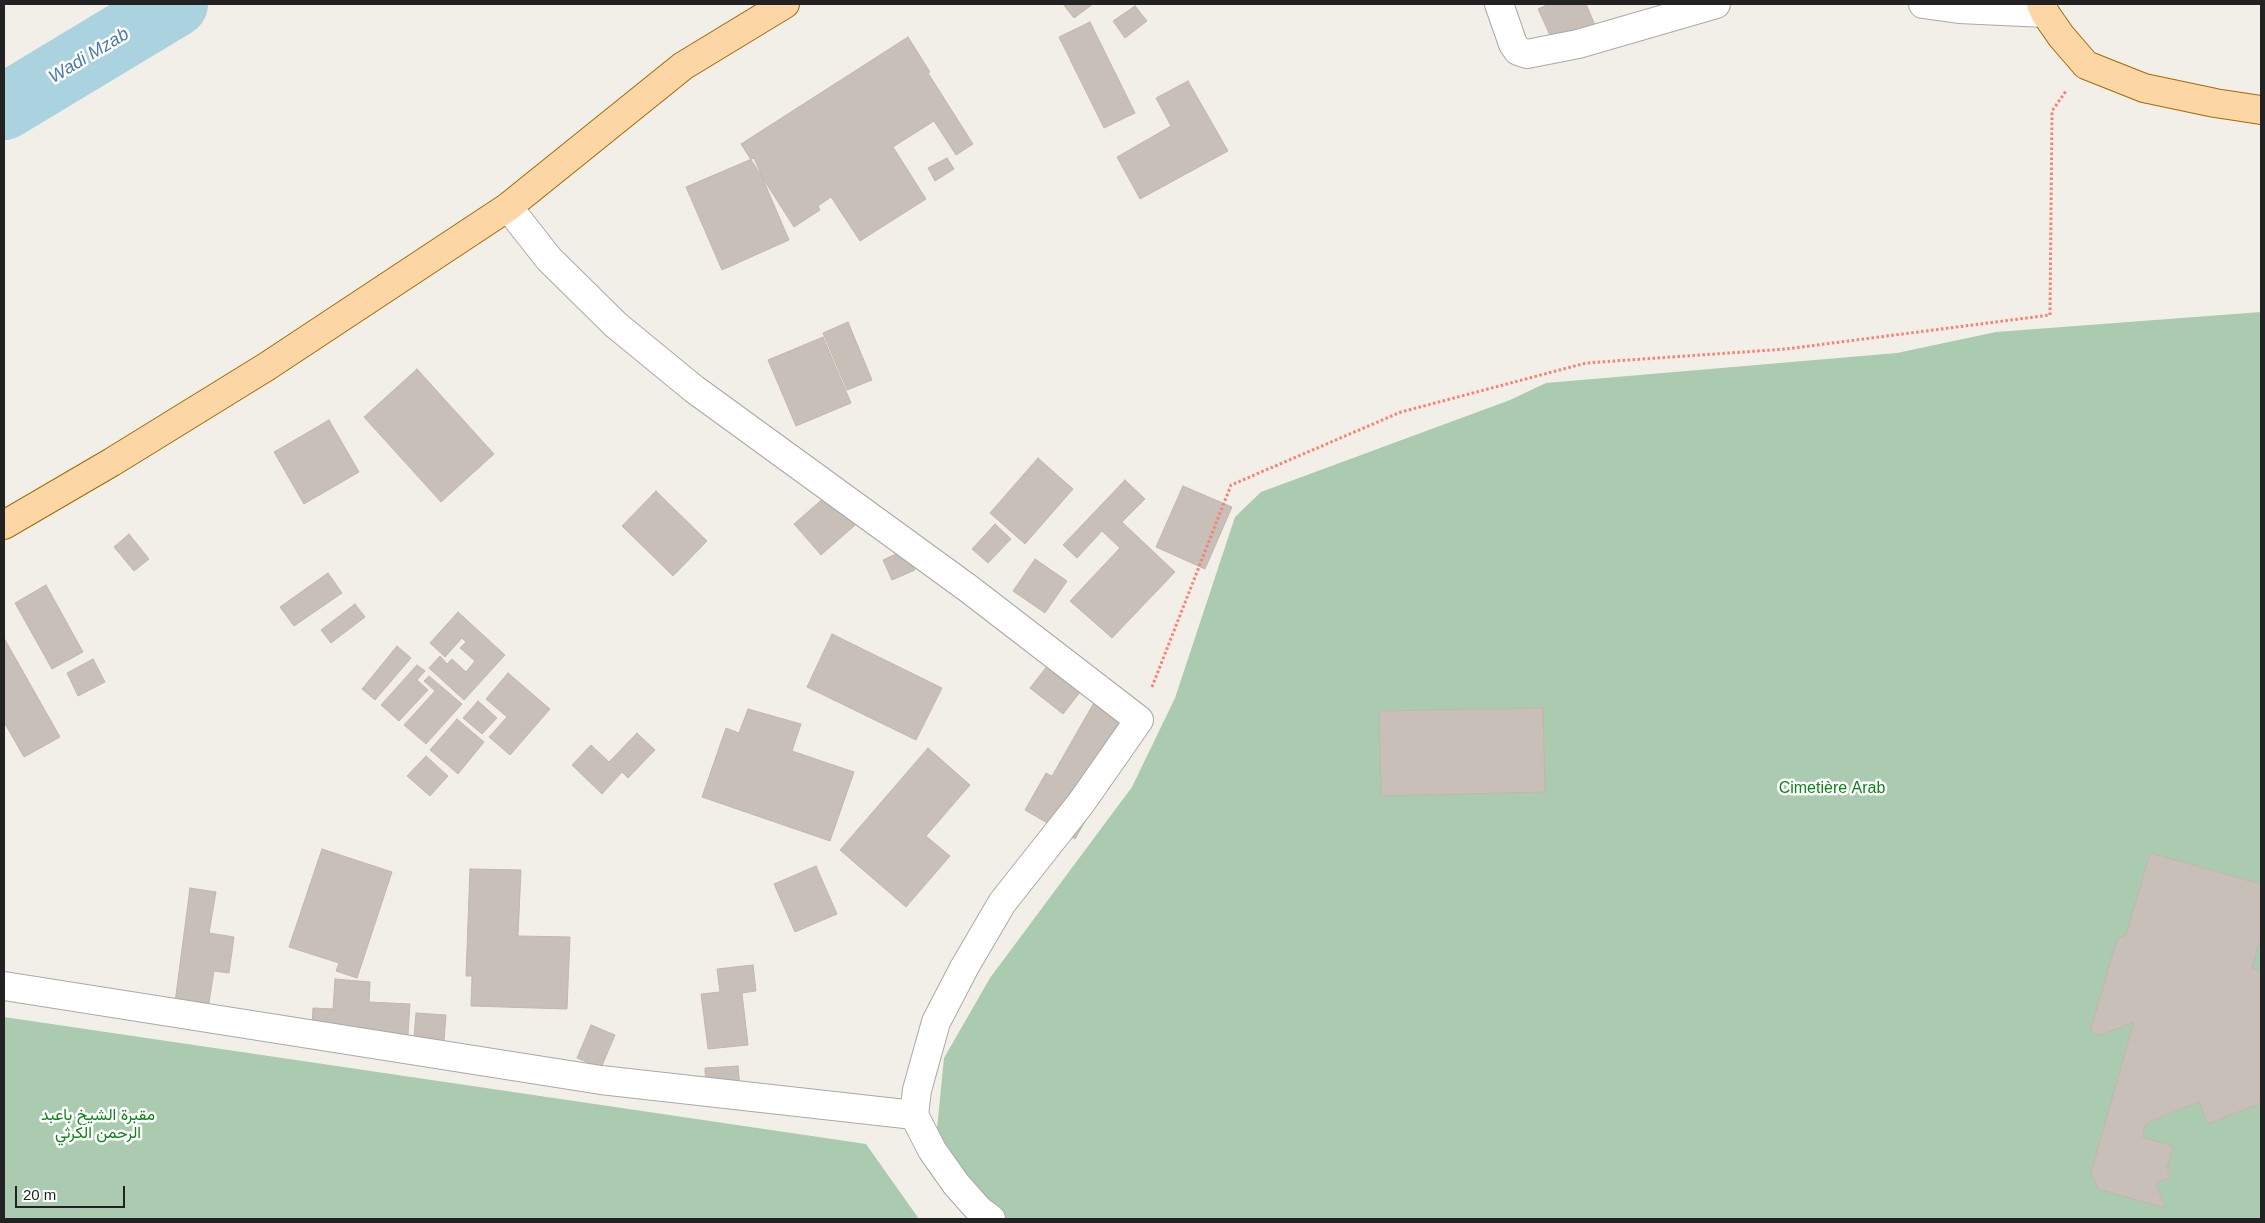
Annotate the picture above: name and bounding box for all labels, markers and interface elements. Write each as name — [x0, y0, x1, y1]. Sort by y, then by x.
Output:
water label: Wadi Mzab — [45, 24, 133, 88]
park label: Cimetière Arab — [1779, 779, 1885, 799]
park label: مقبرة الشيخ باعبد الرحمن الكرثي — [41, 1106, 155, 1144]
scale bar — [18, 1176, 128, 1208]
text: 20 m — [23, 1186, 56, 1203]

